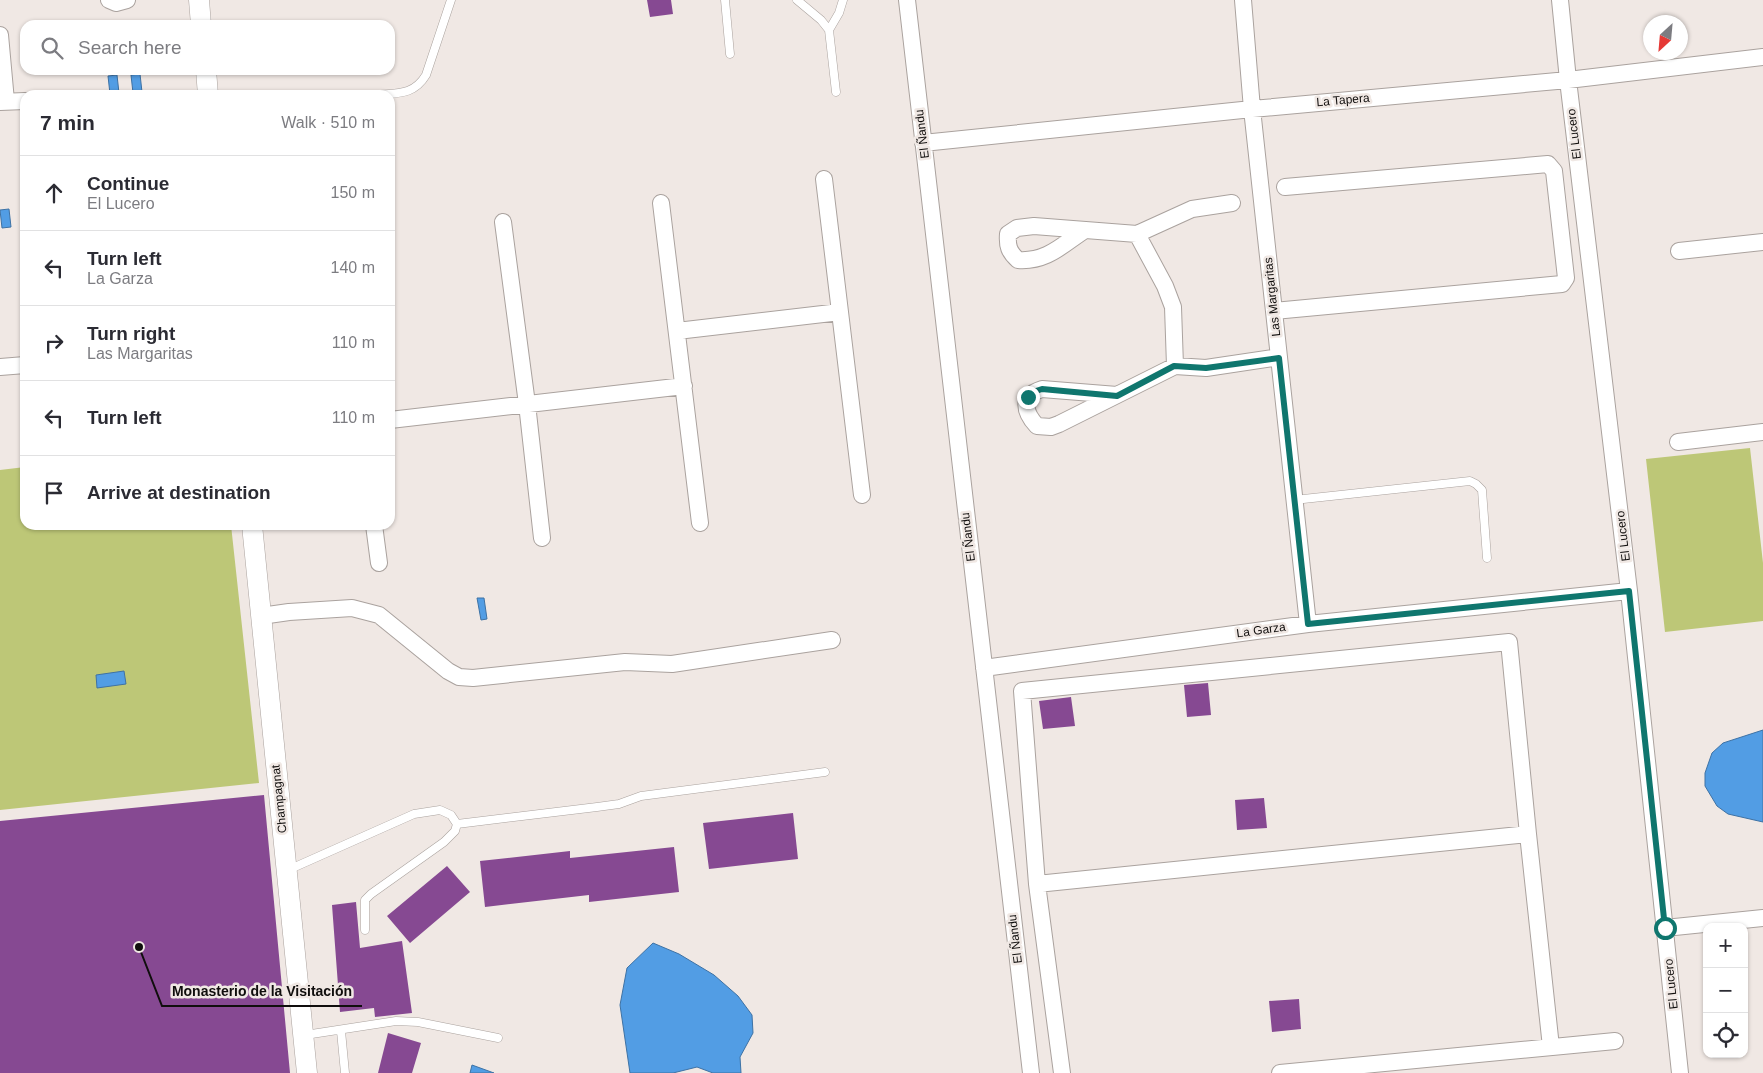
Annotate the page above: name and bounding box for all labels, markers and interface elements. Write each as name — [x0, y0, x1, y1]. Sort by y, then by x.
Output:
north arrow — [1643, 15, 1688, 60]
search box — [20, 20, 395, 75]
icon: search — [38, 34, 66, 62]
text: Search here — [78, 37, 182, 58]
street label: La Tapera — [1316, 91, 1370, 109]
street label: El Lucero — [1564, 108, 1584, 160]
street label: El Ñandu — [912, 109, 932, 159]
text: 7 min — [40, 111, 95, 134]
text: Walk · 510 m — [281, 114, 375, 131]
text: Continue — [87, 173, 169, 194]
icon: ahead — [40, 179, 68, 207]
text: 150 m — [331, 184, 375, 201]
text: El Lucero — [87, 195, 155, 212]
text: Turn left — [87, 248, 162, 269]
icon: left — [40, 254, 68, 282]
street label: Las Margaritas — [1261, 257, 1283, 337]
text: 140 m — [331, 259, 375, 276]
text: La Garza — [87, 270, 153, 287]
text: Turn right — [87, 323, 175, 344]
icon: right — [40, 329, 68, 357]
text: 110 m — [332, 334, 375, 351]
text: Las Margaritas — [87, 345, 193, 362]
route end — [1017, 386, 1040, 409]
icon: left — [40, 404, 68, 432]
text: Turn left — [87, 407, 162, 428]
text: 110 m — [332, 409, 375, 426]
icon: arrive — [40, 479, 68, 507]
text: Arrive at destination — [87, 482, 271, 503]
street label: El Lucero — [1613, 510, 1633, 562]
street label: El Ñandu — [958, 512, 978, 562]
street label: La Garza — [1236, 620, 1287, 640]
street label: Champagnat — [268, 763, 290, 834]
street label: El Ñandu — [1005, 914, 1025, 964]
route start — [1654, 917, 1677, 940]
map controls — [1703, 923, 1748, 1058]
button: + — [1703, 923, 1748, 968]
street label: El Lucero — [1661, 958, 1681, 1010]
button: − — [1703, 968, 1748, 1013]
callout: Monasterio de la Visitación — [162, 977, 362, 1006]
text: Monasterio de la Visitación — [172, 983, 352, 999]
button: locate — [1703, 1013, 1748, 1058]

